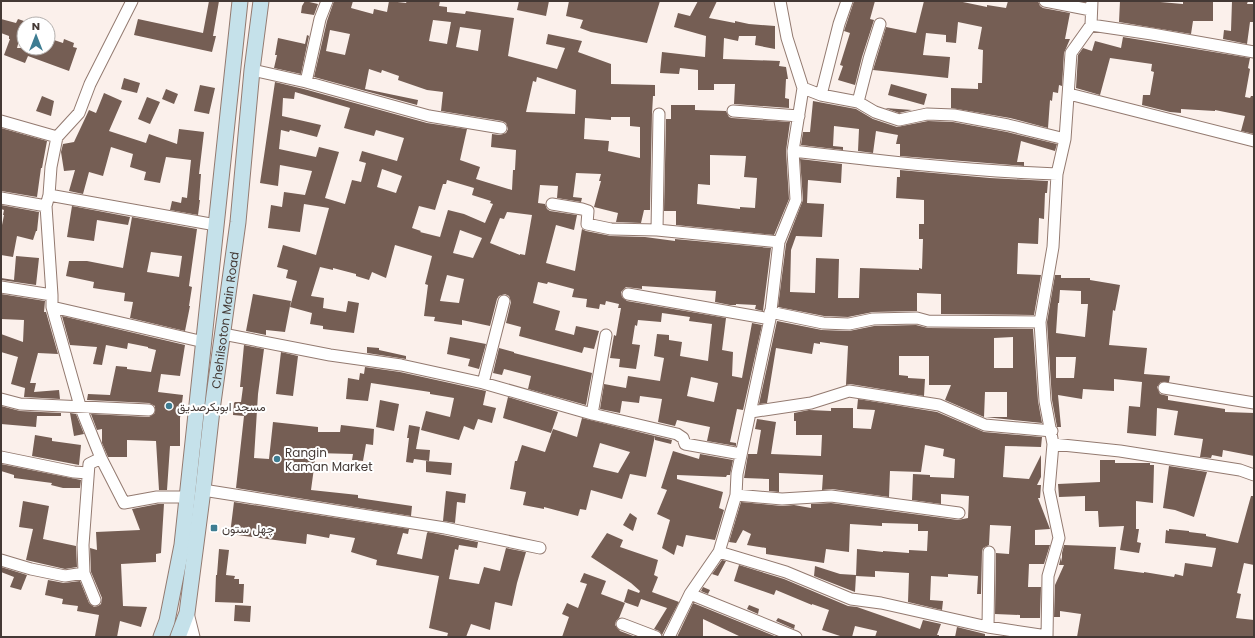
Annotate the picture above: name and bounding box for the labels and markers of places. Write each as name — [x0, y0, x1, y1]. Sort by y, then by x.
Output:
place label: مسجد ابوبکرصدیق — [177, 398, 266, 415]
marker: مسجد ابوبکرصدیق — [164, 401, 174, 411]
place label: Rangin Kaman Market — [285, 444, 373, 475]
marker: Rangin Kaman Market — [272, 454, 282, 464]
place label: چهل ستون — [222, 520, 274, 537]
marker: چهل ستون — [209, 523, 219, 533]

